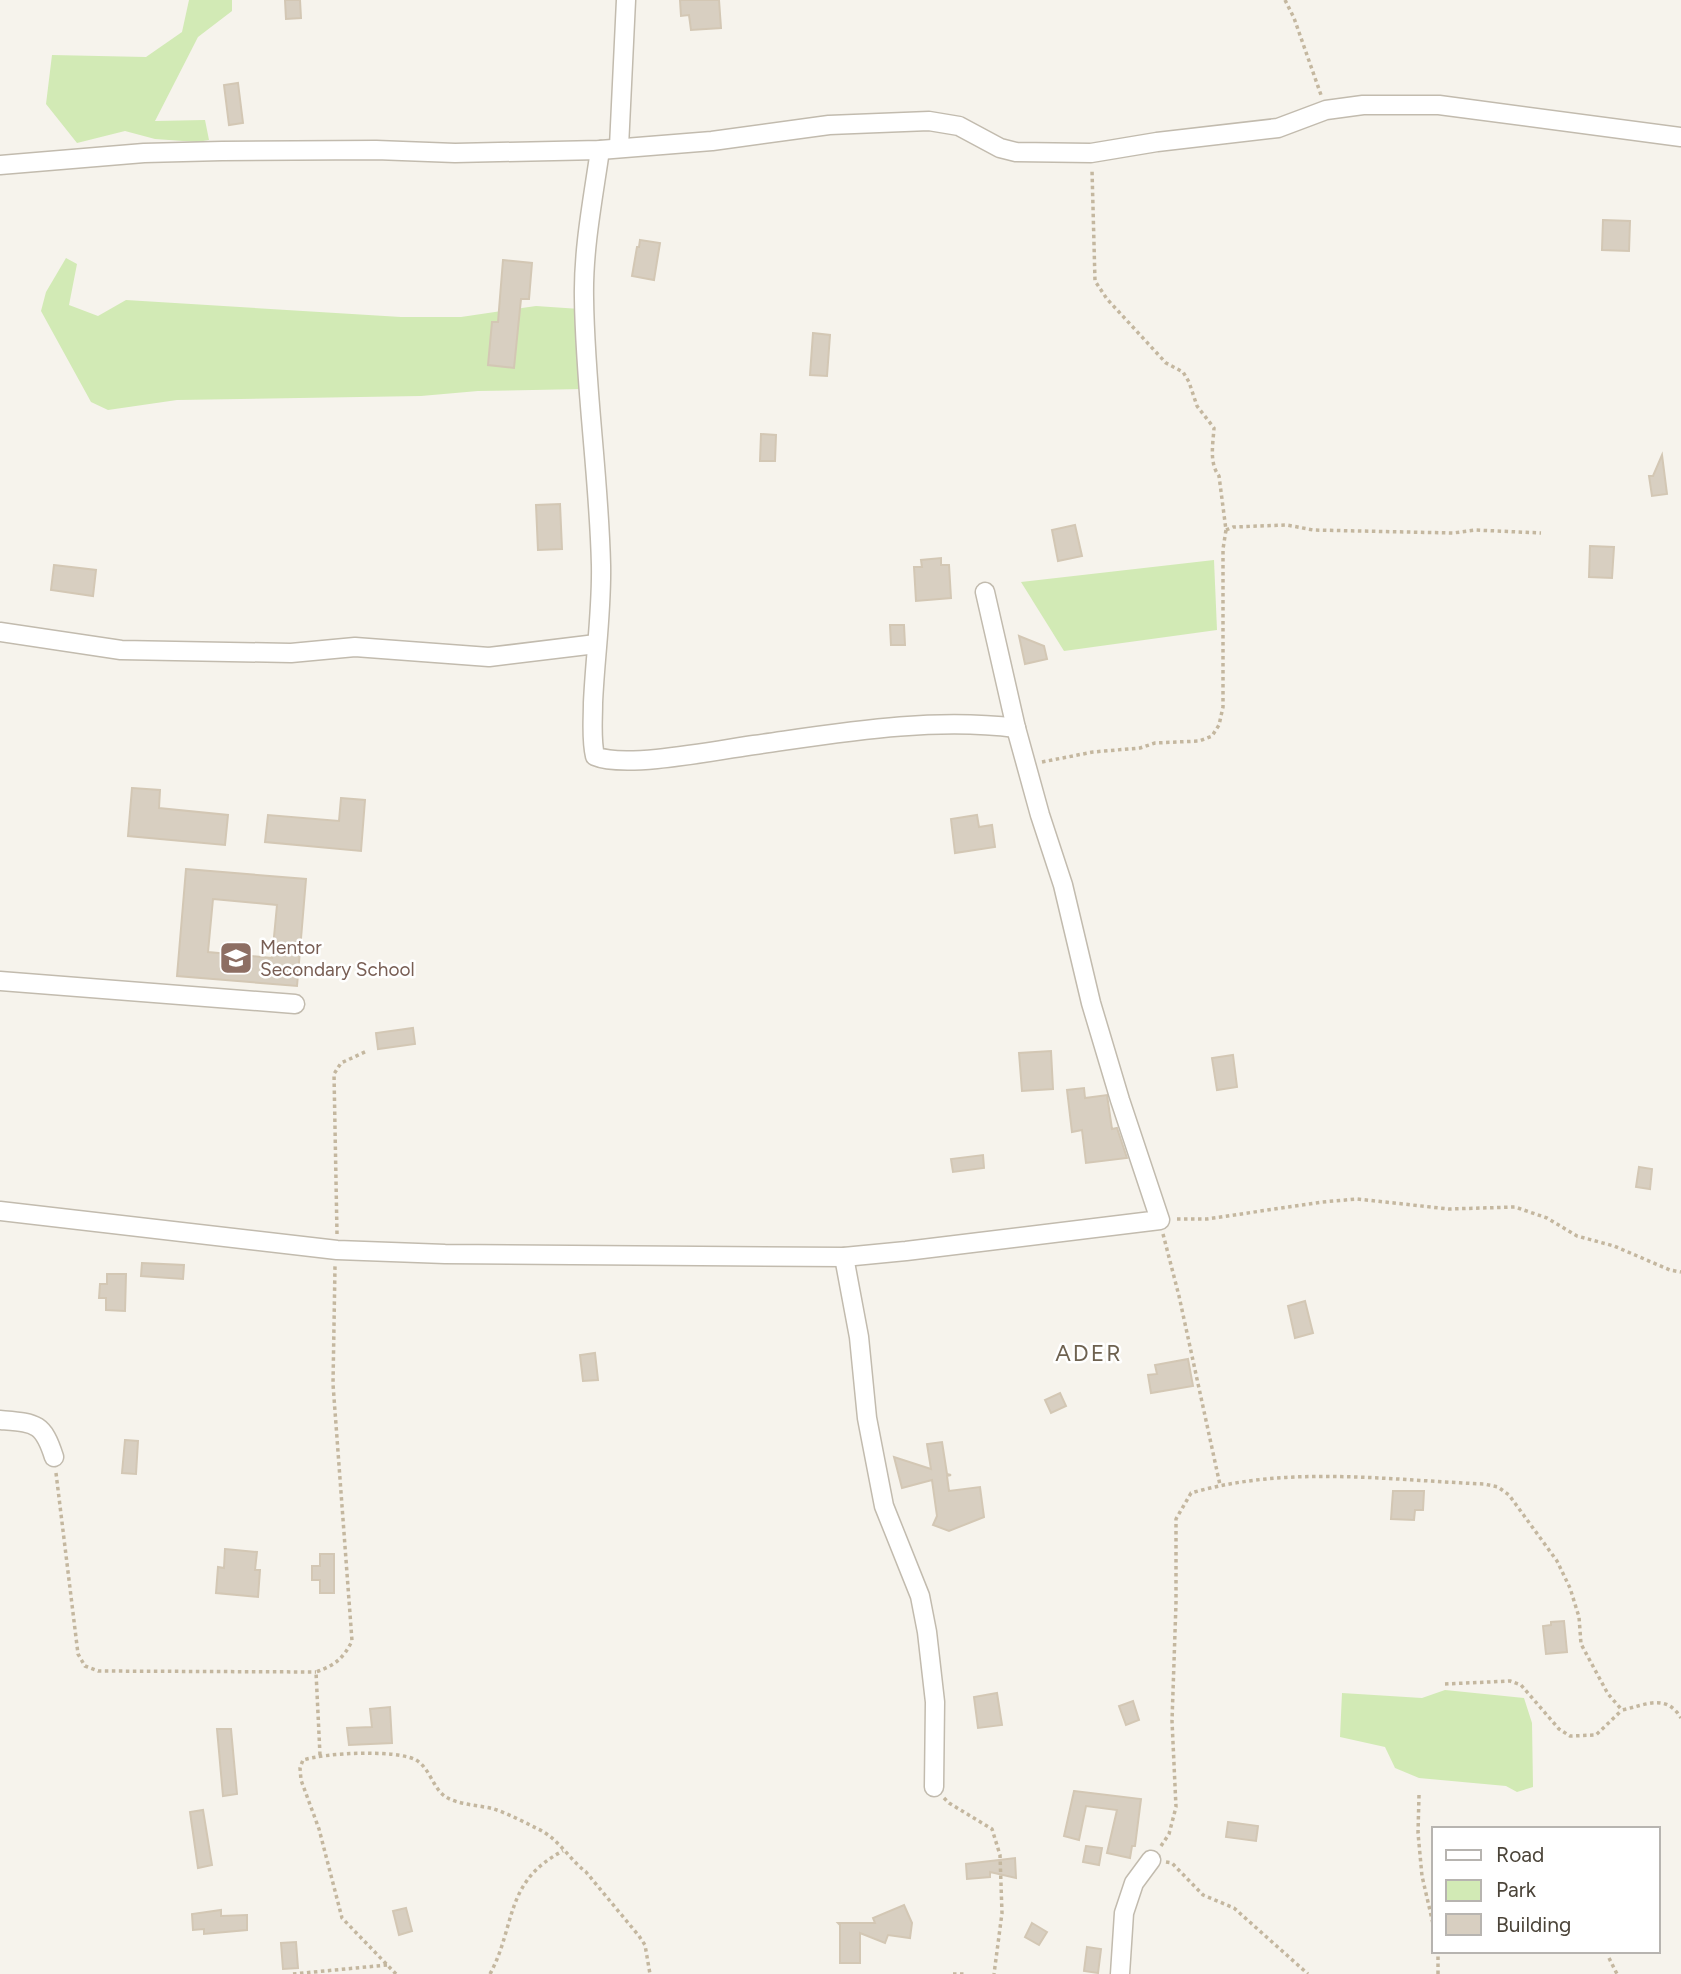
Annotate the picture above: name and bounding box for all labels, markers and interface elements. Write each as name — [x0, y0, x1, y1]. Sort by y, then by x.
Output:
place label: Mentor Secondary School — [260, 936, 415, 981]
school or university icon: Mentor Secondary School — [217, 939, 255, 977]
district label: ADER — [1055, 1339, 1123, 1367]
legend — [1432, 1827, 1660, 1953]
text: Road — [1496, 1842, 1544, 1867]
text: Park — [1496, 1877, 1537, 1902]
text: Building — [1496, 1912, 1571, 1937]

